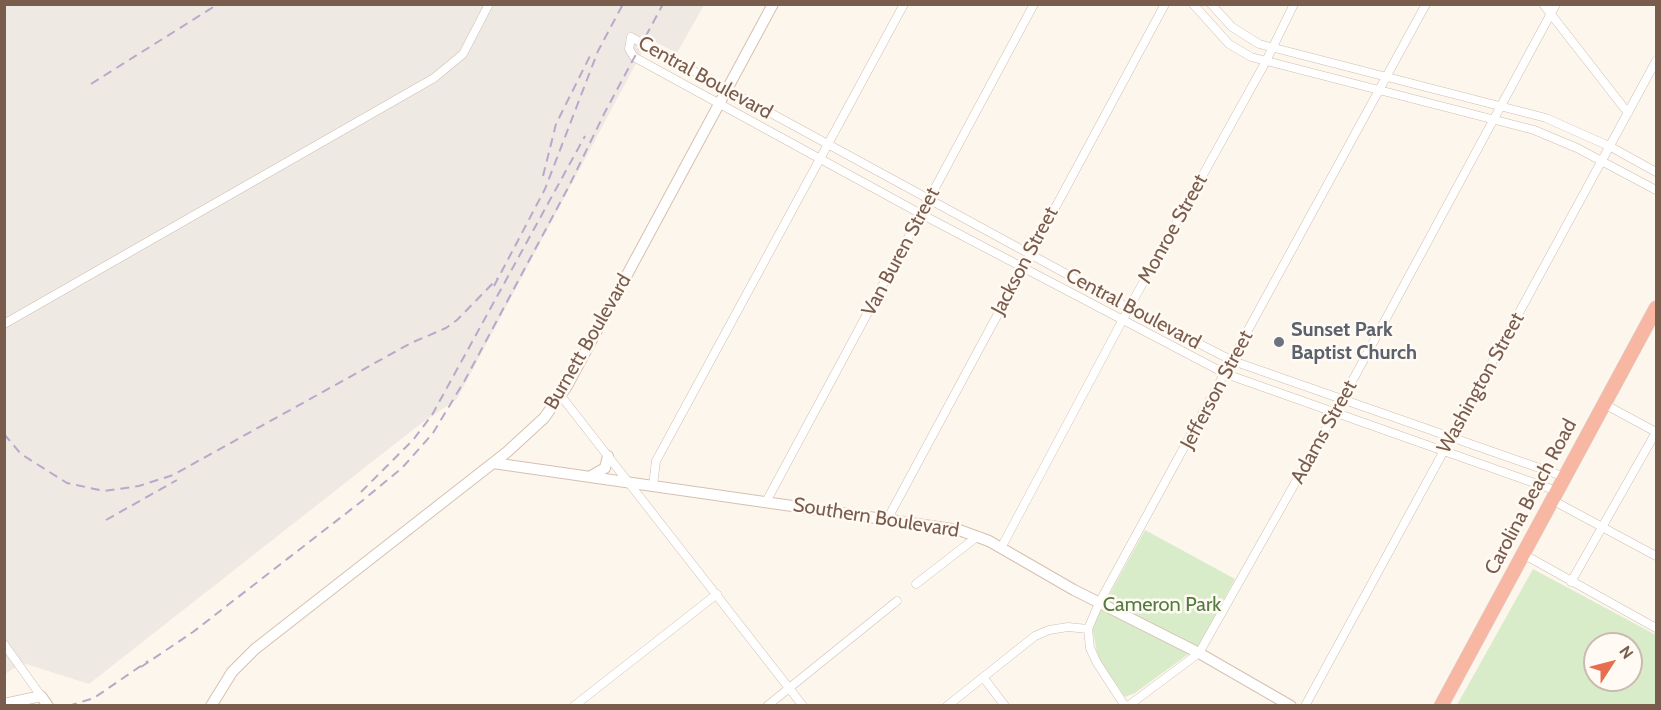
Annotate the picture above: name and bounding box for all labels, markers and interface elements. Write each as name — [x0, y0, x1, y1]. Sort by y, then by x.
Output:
street label: Central Boulevard — [634, 31, 776, 125]
street label: Monroe Street — [1133, 170, 1213, 288]
street label: Van Buren Street — [857, 184, 945, 320]
street label: Jackson Street — [986, 203, 1064, 319]
street label: Central Boulevard — [1061, 263, 1205, 355]
street label: Burnett Boulevard — [539, 270, 637, 414]
street label: Washington Street — [1432, 309, 1530, 457]
place label: Sunset Park Baptist Church — [1291, 318, 1417, 365]
street label: Jefferson Street — [1176, 327, 1258, 453]
marker: Sunset Park Baptist Church — [1272, 335, 1286, 349]
street label: Adams Street — [1286, 376, 1362, 488]
street label: Carolina Beach Road — [1480, 415, 1582, 579]
street label: Southern Boulevard — [791, 493, 961, 543]
park label: Cameron Park — [1103, 593, 1221, 617]
north arrow — [1583, 632, 1643, 692]
text: N — [1615, 642, 1637, 662]

